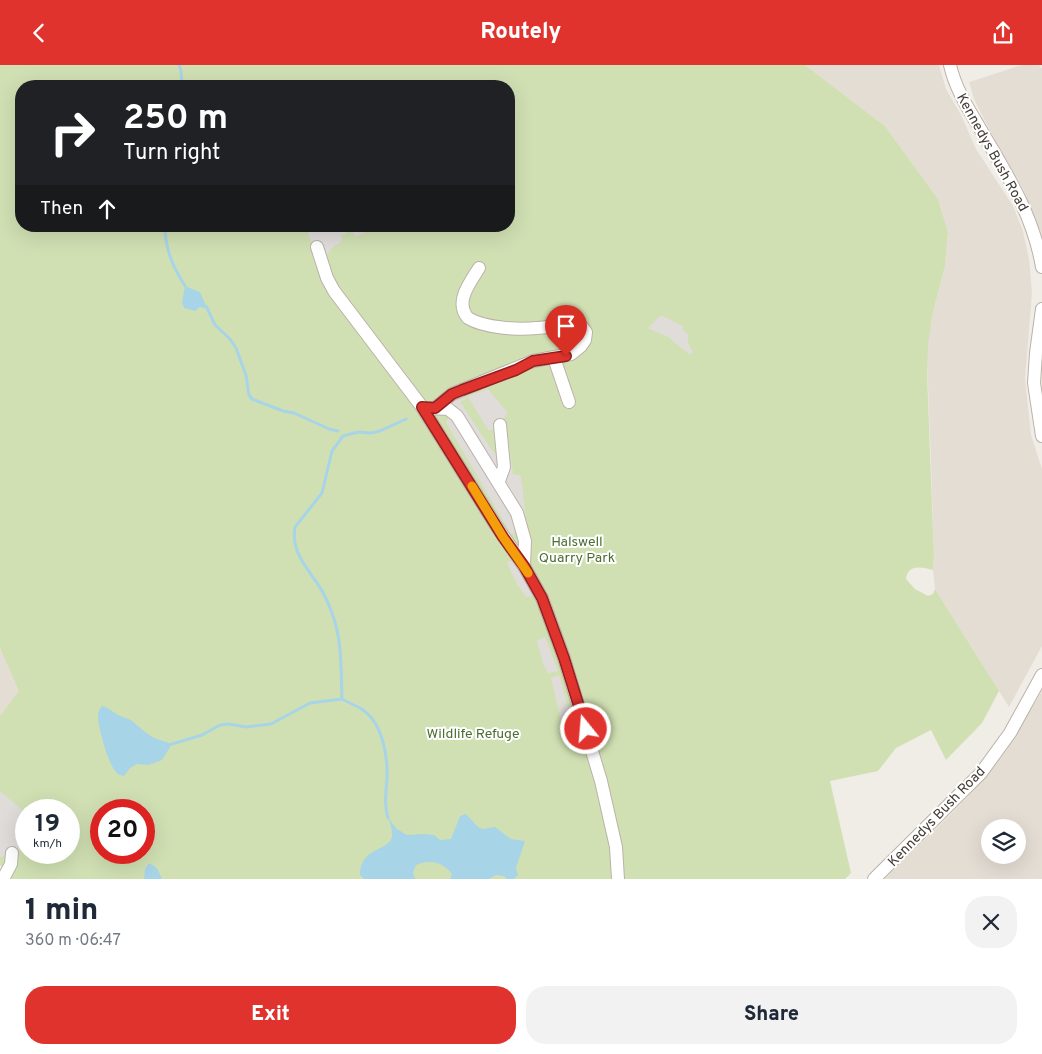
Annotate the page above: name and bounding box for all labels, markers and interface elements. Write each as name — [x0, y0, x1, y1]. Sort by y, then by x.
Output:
icon: back — [25, 19, 53, 47]
text: Routely — [481, 19, 561, 46]
icon: share — [989, 19, 1017, 47]
street label: Kennedys Bush Road — [952, 91, 1031, 215]
text: 250 m — [123, 97, 228, 141]
icon: right — [40, 100, 105, 165]
text: Turn right — [123, 140, 220, 167]
icon: ahead — [93, 195, 121, 223]
text: Then — [40, 197, 83, 221]
pin — [545, 305, 587, 356]
icon: arrive — [552, 312, 580, 340]
park label: Halswell Quarry Park — [539, 534, 615, 567]
position arrow — [559, 702, 611, 754]
park label: Wildlife Refuge — [427, 726, 519, 743]
street label: Kennedys Bush Road — [885, 763, 989, 871]
speed limit sign: 20 — [90, 799, 155, 864]
text: 19 — [35, 809, 60, 841]
map controls — [981, 819, 1026, 864]
button: layers — [981, 819, 1026, 864]
text: km/h — [33, 836, 62, 852]
text: 1 min — [25, 893, 98, 930]
button: close — [965, 896, 1017, 948]
text: 360 m · 06:47 — [25, 931, 121, 951]
button: Exit — [25, 986, 516, 1044]
button: Share — [526, 986, 1017, 1044]

